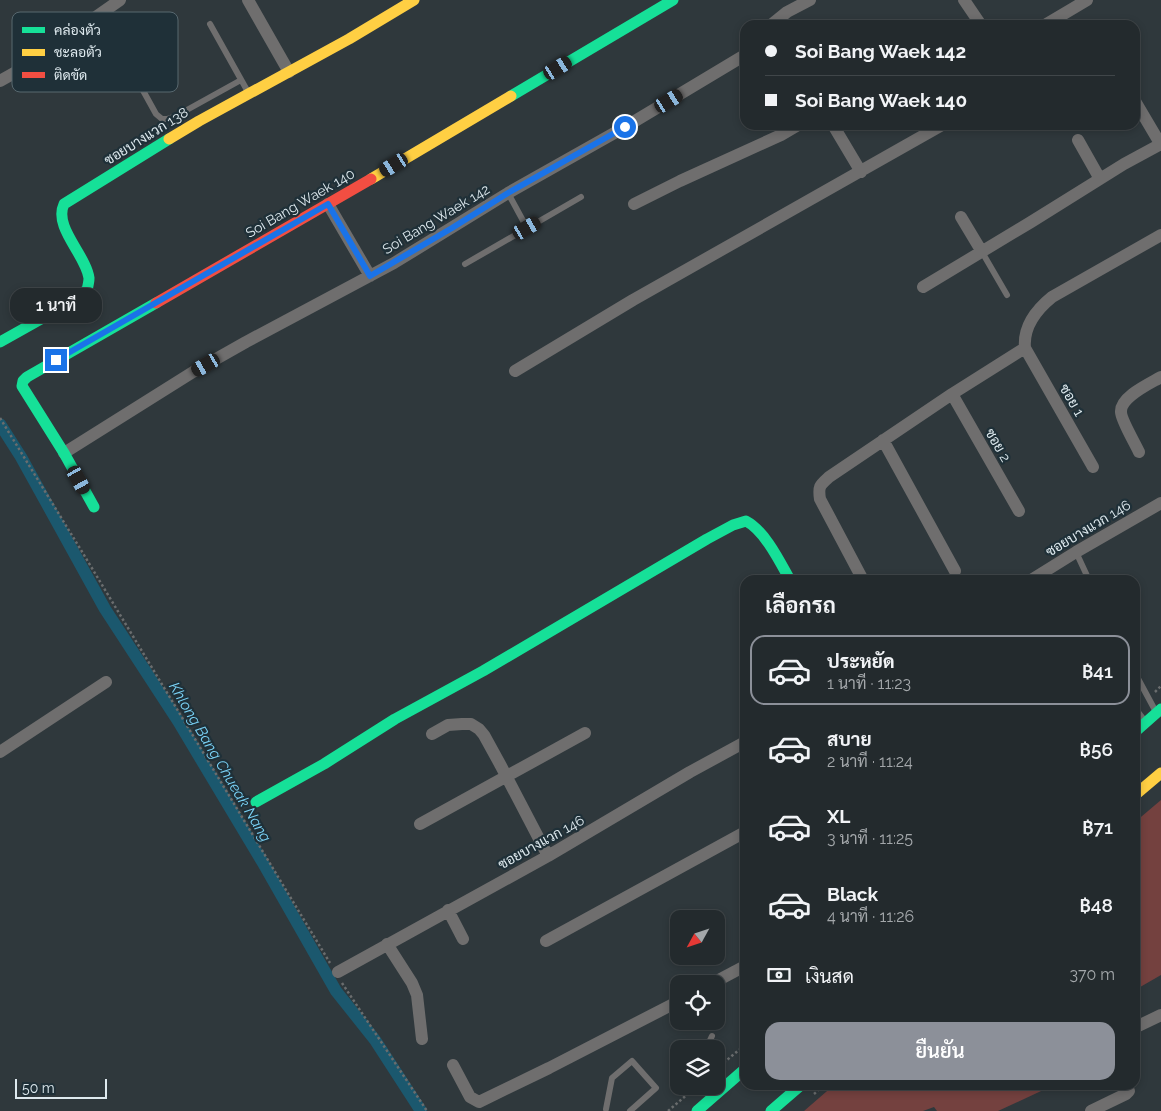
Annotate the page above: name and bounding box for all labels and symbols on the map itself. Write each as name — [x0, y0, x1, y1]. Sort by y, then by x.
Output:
legend — [12, 12, 178, 92]
text: คล่องตัว — [54, 22, 101, 38]
text: ชะลอตัว — [54, 44, 102, 60]
car — [541, 54, 574, 82]
text: ติดขัด — [54, 67, 87, 83]
car — [652, 87, 685, 115]
street label: ซอยบางแวก 138 — [101, 104, 191, 168]
route start — [614, 116, 636, 138]
car — [377, 151, 410, 179]
street label: Soi Bang Waek 140 — [243, 165, 357, 241]
street label: Soi Bang Waek 142 — [380, 181, 492, 257]
car — [510, 214, 543, 242]
callout: 1 นาที — [10, 288, 102, 322]
route end — [45, 349, 67, 371]
car — [189, 351, 222, 379]
street label: ซอย 1 — [1056, 381, 1088, 419]
street label: ซอย 2 — [982, 426, 1014, 464]
car — [65, 463, 92, 497]
street label: ซอยบางแวก 146 — [1043, 496, 1133, 560]
water label: Khlong Bang Chueak Nang — [165, 679, 275, 845]
street label: ซอยบางแวก 146 — [495, 812, 587, 872]
north arrow — [670, 910, 725, 965]
scale bar — [15, 1076, 108, 1099]

